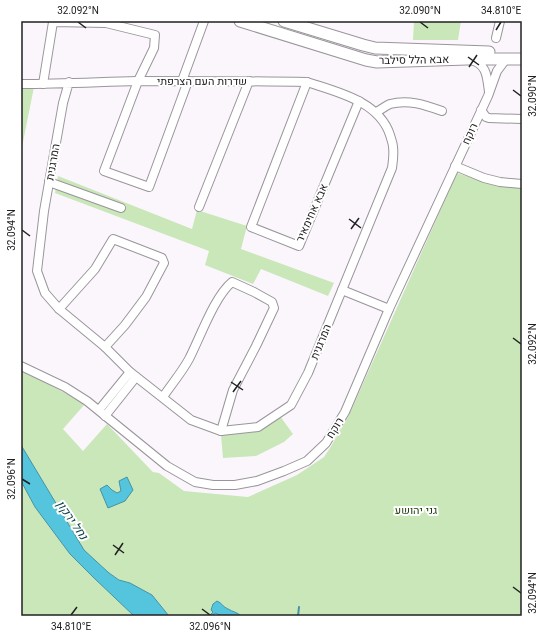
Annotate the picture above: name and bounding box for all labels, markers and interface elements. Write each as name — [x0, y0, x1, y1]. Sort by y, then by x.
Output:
text: 32.092°N — [57, 5, 99, 16]
text: 32.090°N — [399, 5, 441, 16]
text: 34.810°E — [481, 5, 521, 16]
street label: אבא הלל סילבר — [379, 53, 449, 67]
street label: שדרות העם הצרפתי — [157, 75, 247, 88]
text: 32.090°N — [527, 75, 538, 117]
street label: רוקח — [459, 121, 481, 147]
street label: המרגנית — [43, 143, 63, 181]
street label: אבא אחימאיר — [293, 182, 331, 244]
text: 32.094°N — [6, 209, 17, 251]
street label: המרגנית — [308, 322, 334, 362]
text: 32.092°N — [527, 323, 538, 365]
street label: רוקח — [324, 415, 346, 441]
text: 32.096°N — [6, 458, 17, 500]
water label: נחל ירקון — [53, 498, 92, 544]
park label: גני יהושע — [395, 504, 437, 517]
text: 32.094°N — [527, 572, 538, 614]
text: 34.810°E — [51, 621, 91, 632]
text: 32.096°N — [189, 621, 231, 632]

